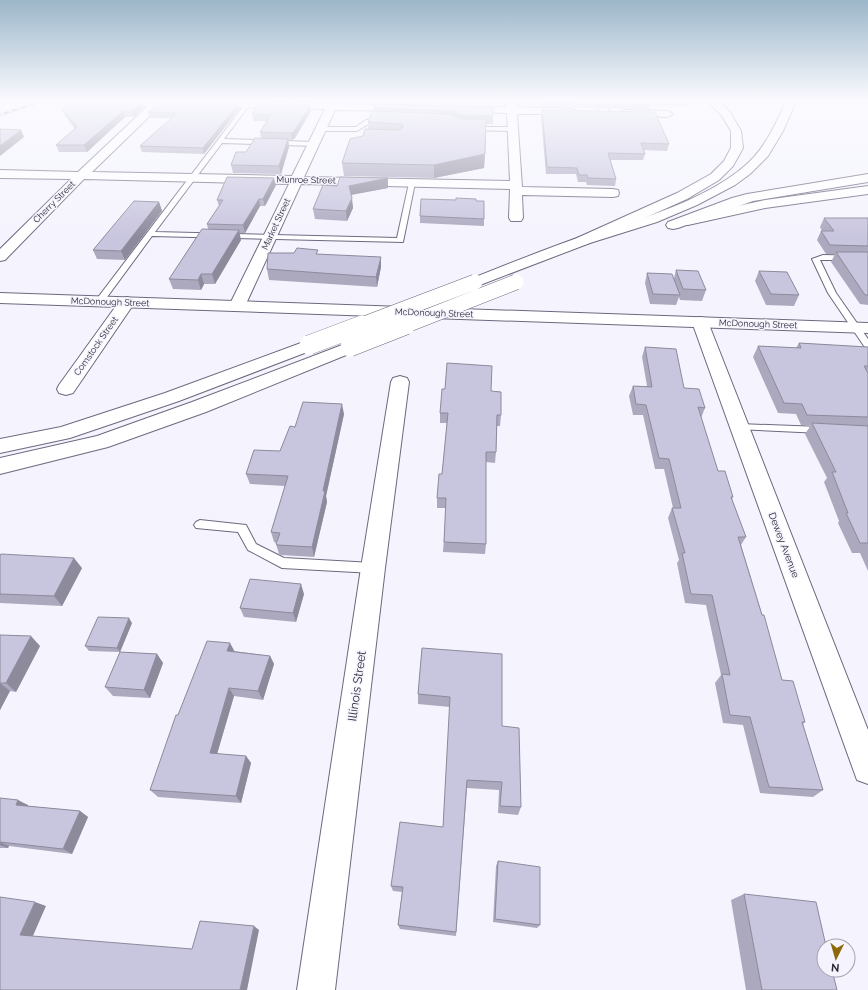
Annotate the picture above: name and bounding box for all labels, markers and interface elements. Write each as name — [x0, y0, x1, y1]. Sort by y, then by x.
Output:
street label: Munroe Street — [276, 174, 336, 186]
street label: Cherry Street — [31, 179, 77, 225]
street label: Market Street — [260, 197, 292, 251]
street label: McDonough Street — [71, 296, 149, 308]
street label: McDonough Street — [395, 307, 473, 319]
street label: Comstock Street — [72, 315, 120, 377]
street label: McDonough Street — [719, 318, 797, 330]
street label: Dewey Avenue — [766, 511, 802, 579]
street label: Illinois Street — [345, 650, 369, 722]
north arrow — [816, 938, 856, 978]
text: N — [830, 961, 840, 974]

